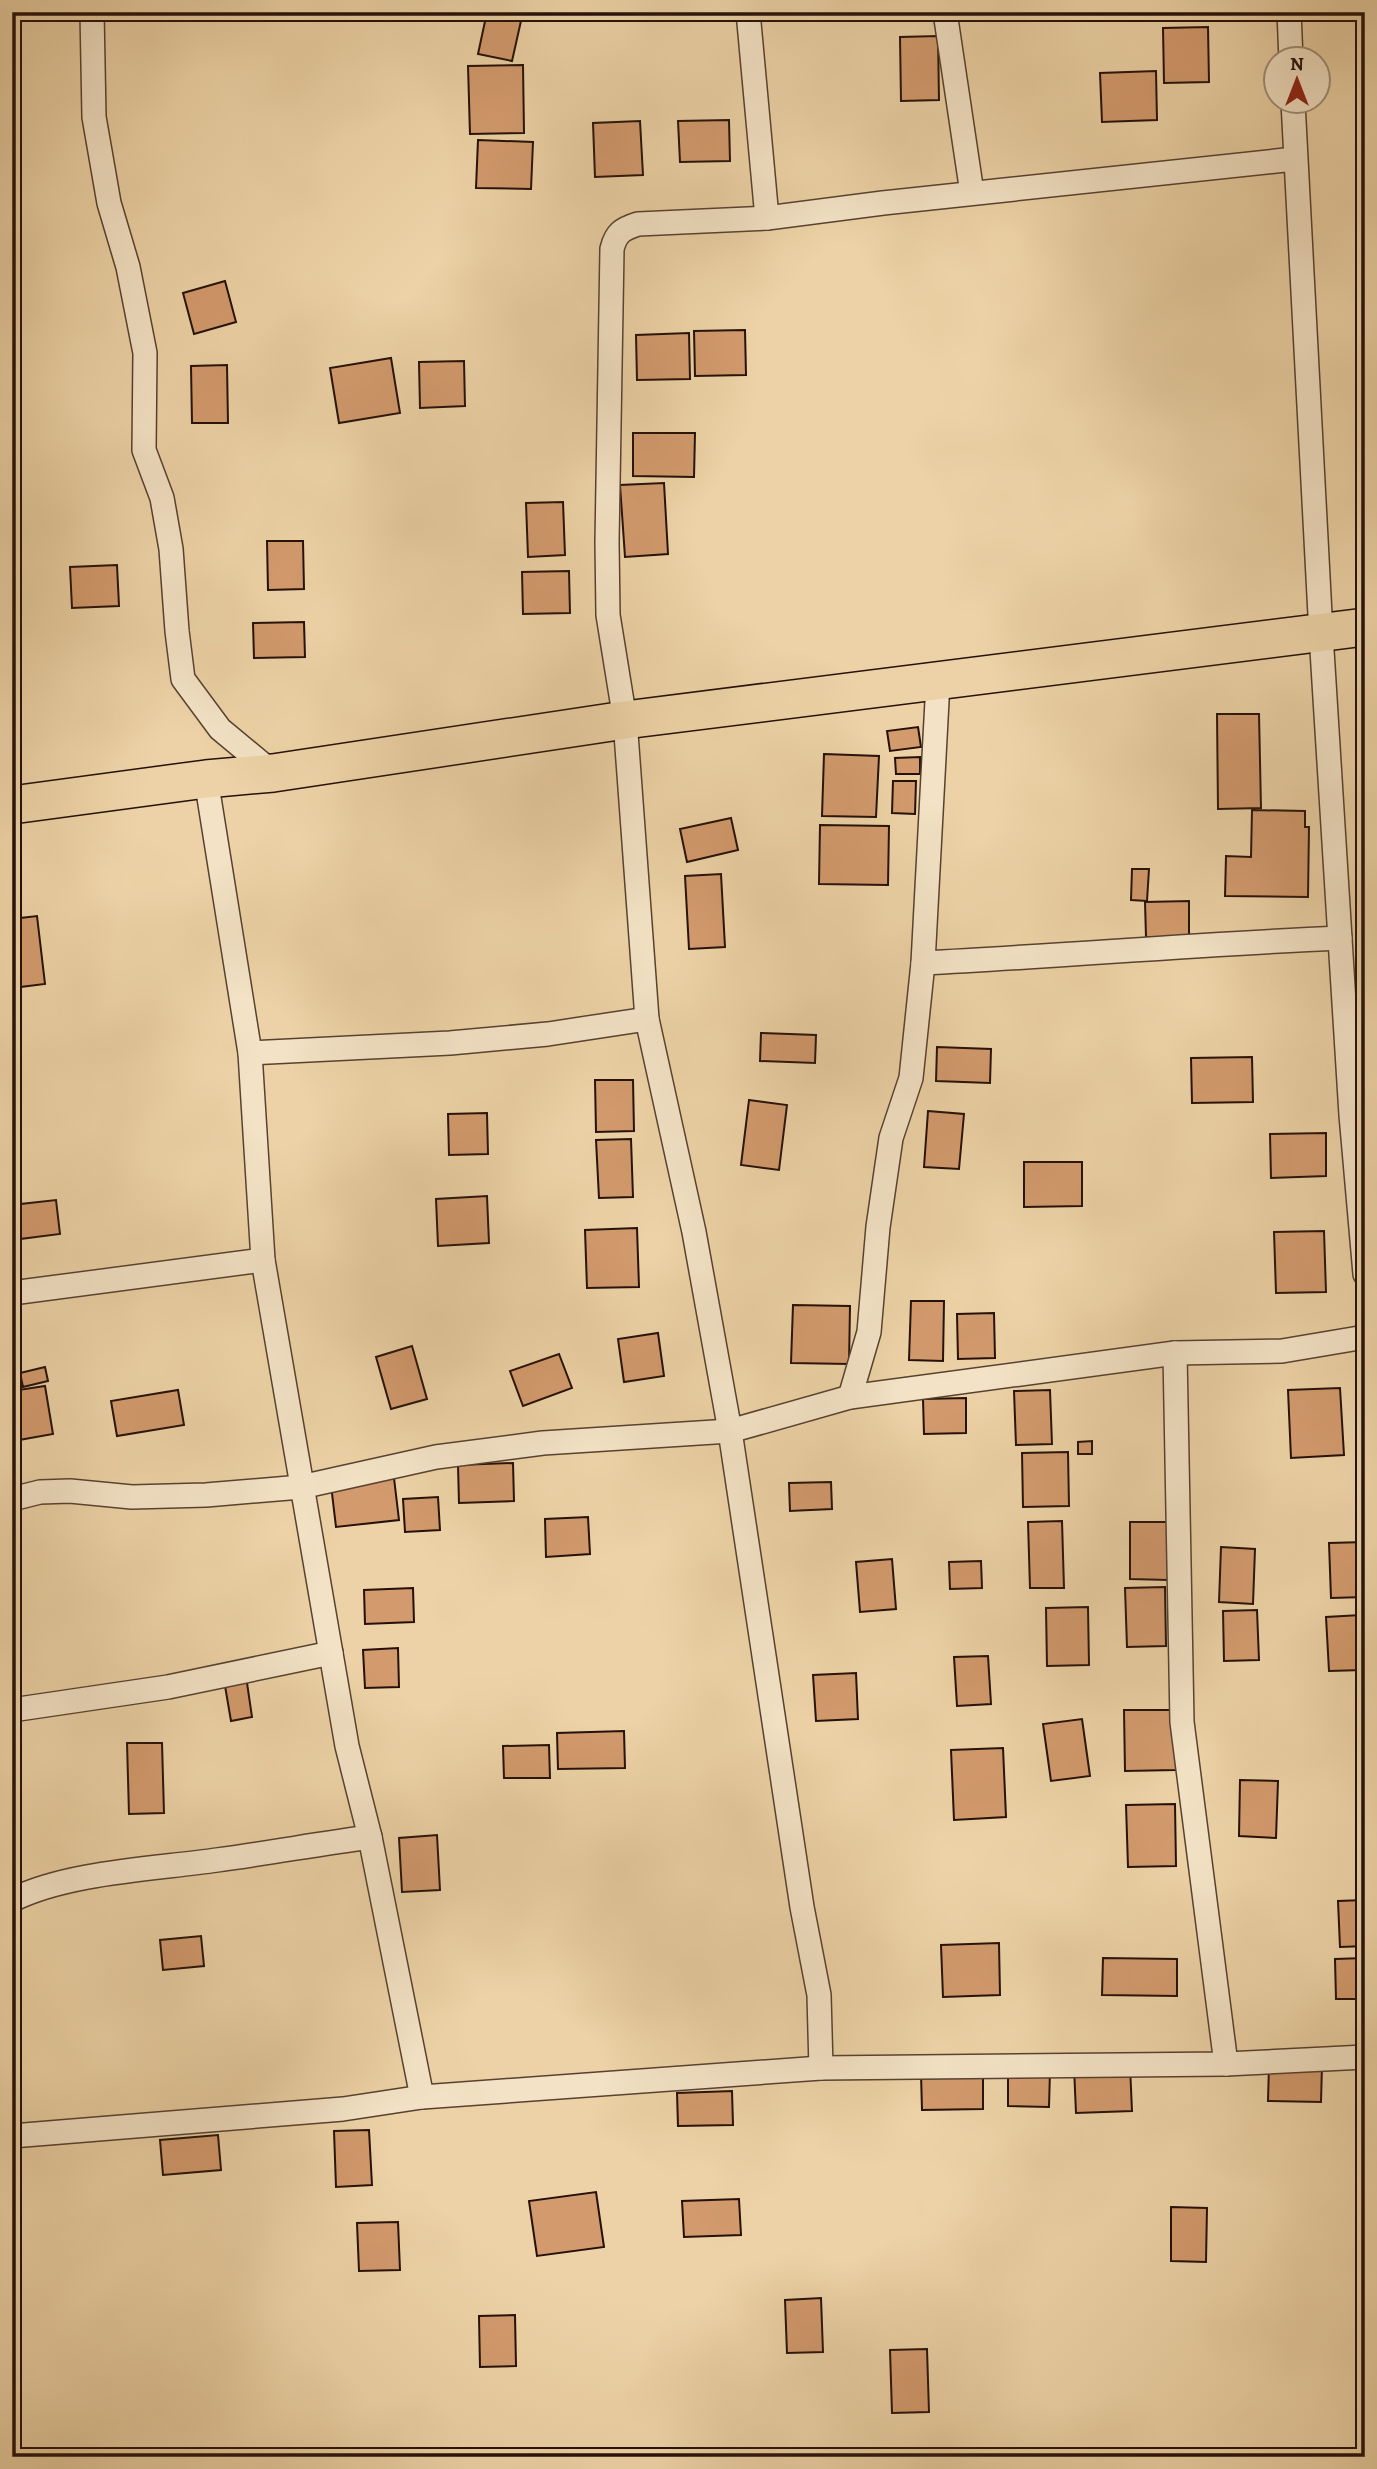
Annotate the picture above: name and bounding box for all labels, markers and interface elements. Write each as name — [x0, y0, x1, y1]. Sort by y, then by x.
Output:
north arrow — [1262, 46, 1332, 116]
text: N — [1290, 51, 1304, 77]

